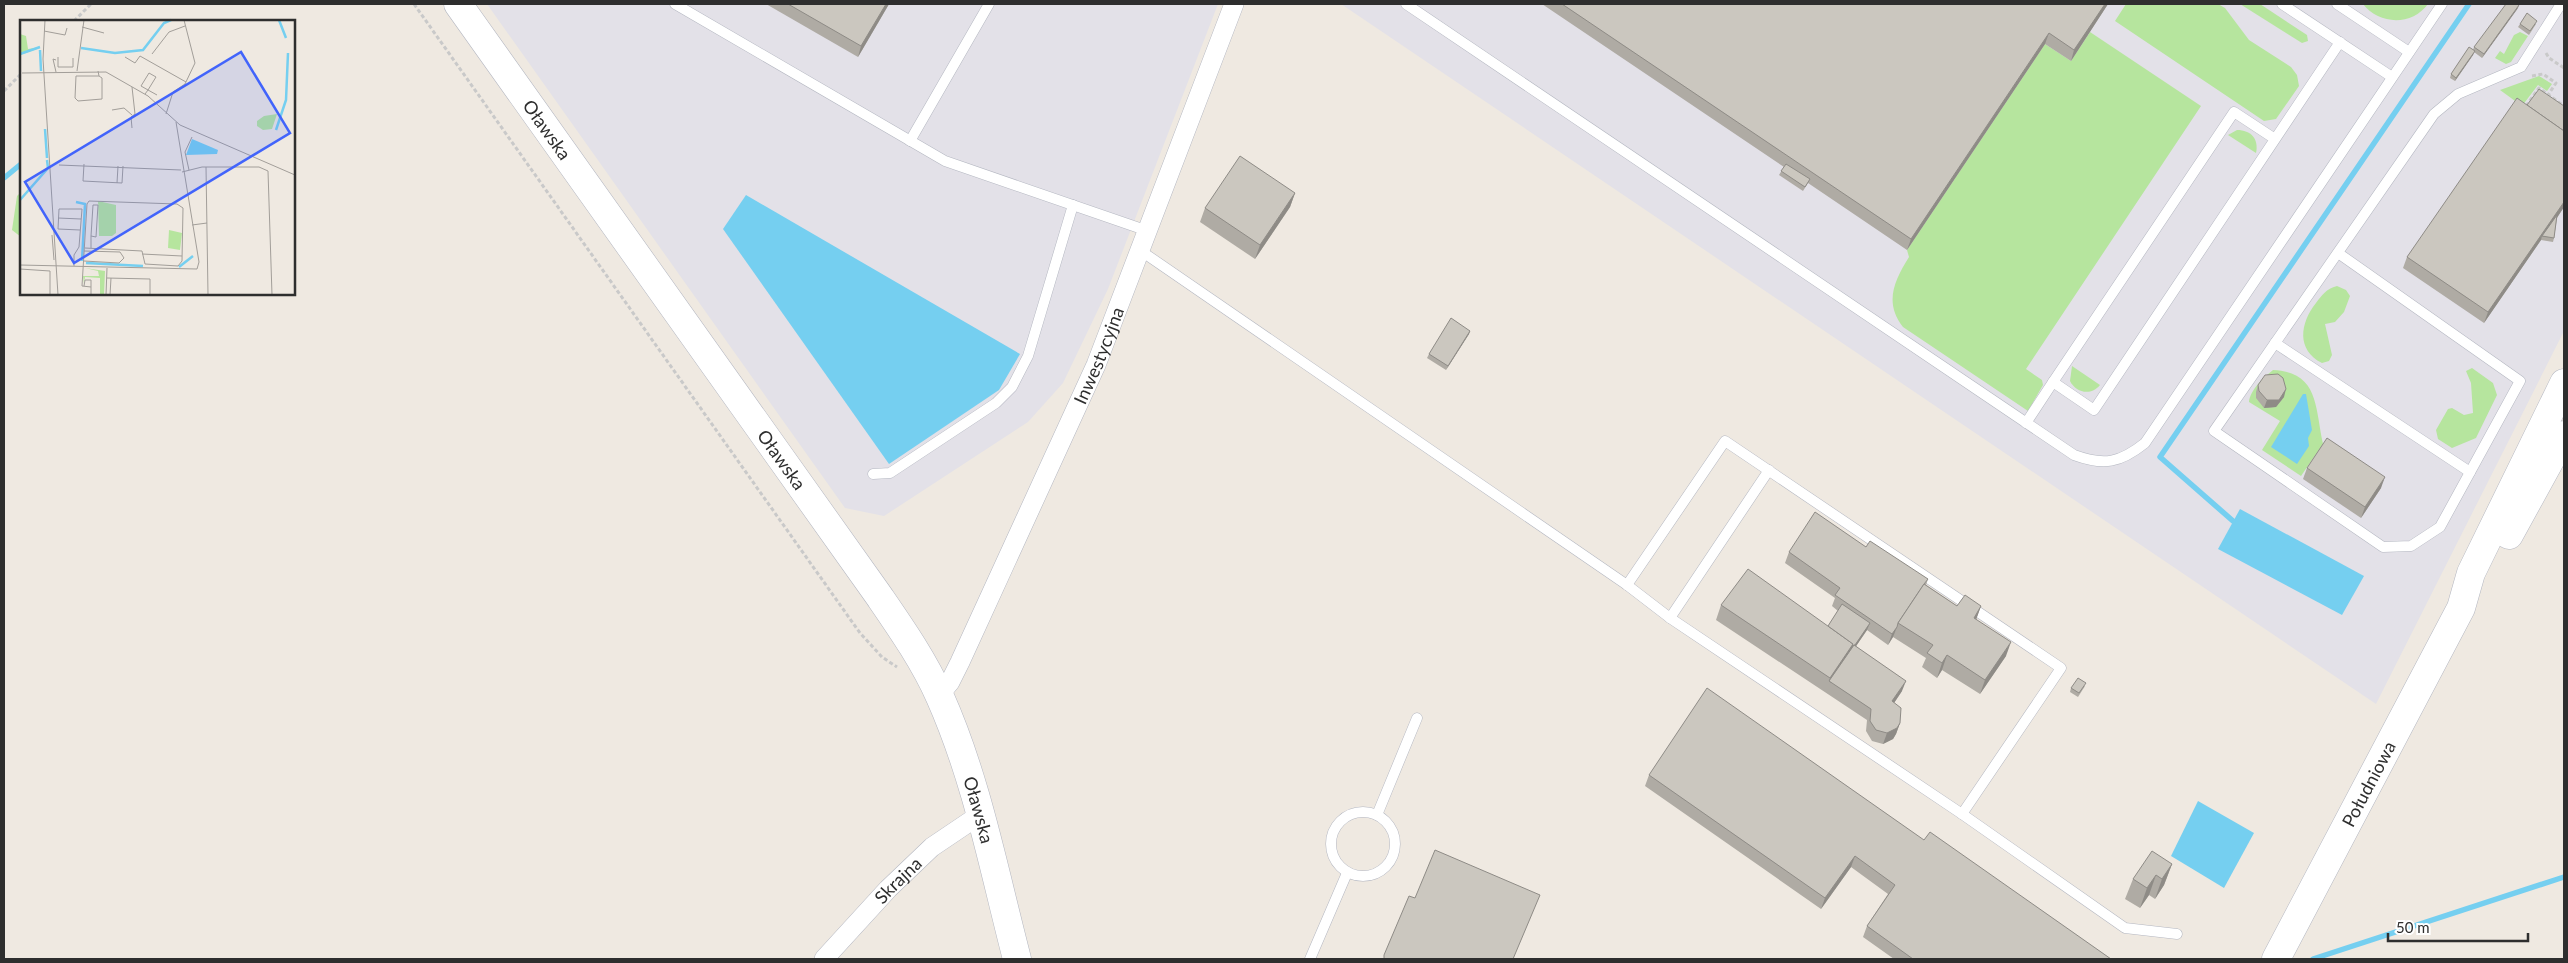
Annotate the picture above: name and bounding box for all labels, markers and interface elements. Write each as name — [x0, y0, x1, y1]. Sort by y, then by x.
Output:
inset map — [20, 20, 295, 295]
street label: Oławska — [518, 95, 576, 164]
street label: Inwestycyjna — [1069, 304, 1128, 407]
street label: Oławska — [753, 425, 811, 494]
street label: Południowa — [2337, 737, 2400, 830]
street label: Oławska — [959, 773, 999, 846]
street label: Skrajna — [869, 852, 926, 908]
scale bar — [2388, 910, 2528, 942]
text: 50 m — [2396, 918, 2430, 936]

